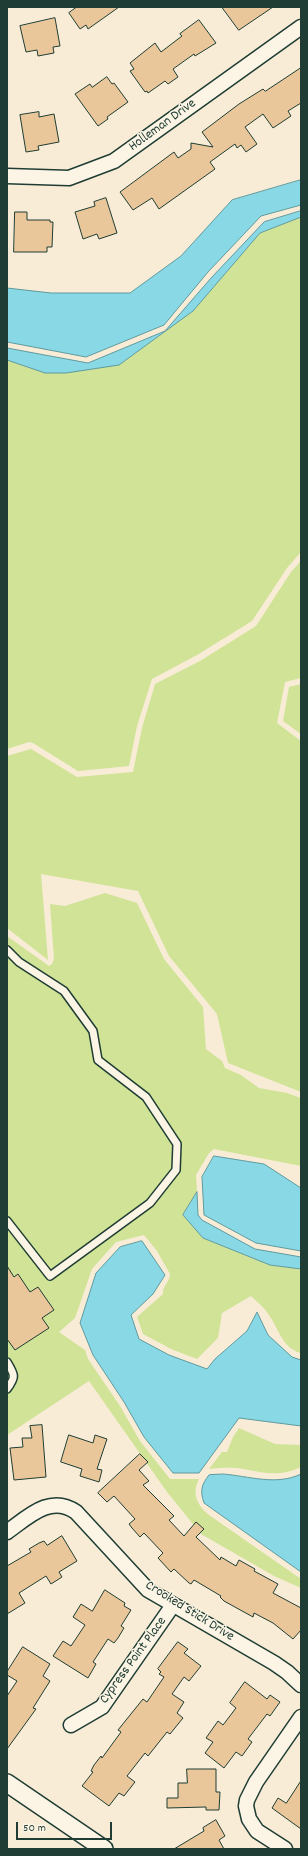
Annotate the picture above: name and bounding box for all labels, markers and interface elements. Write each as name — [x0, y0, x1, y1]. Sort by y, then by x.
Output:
street label: Holleman Drive — [126, 96, 200, 156]
street label: Crooked Stick Drive — [141, 1578, 237, 1646]
street label: Cypress Point Place — [97, 1614, 171, 1708]
scale bar — [18, 1814, 114, 1840]
text: 50 m — [23, 1820, 46, 1837]

